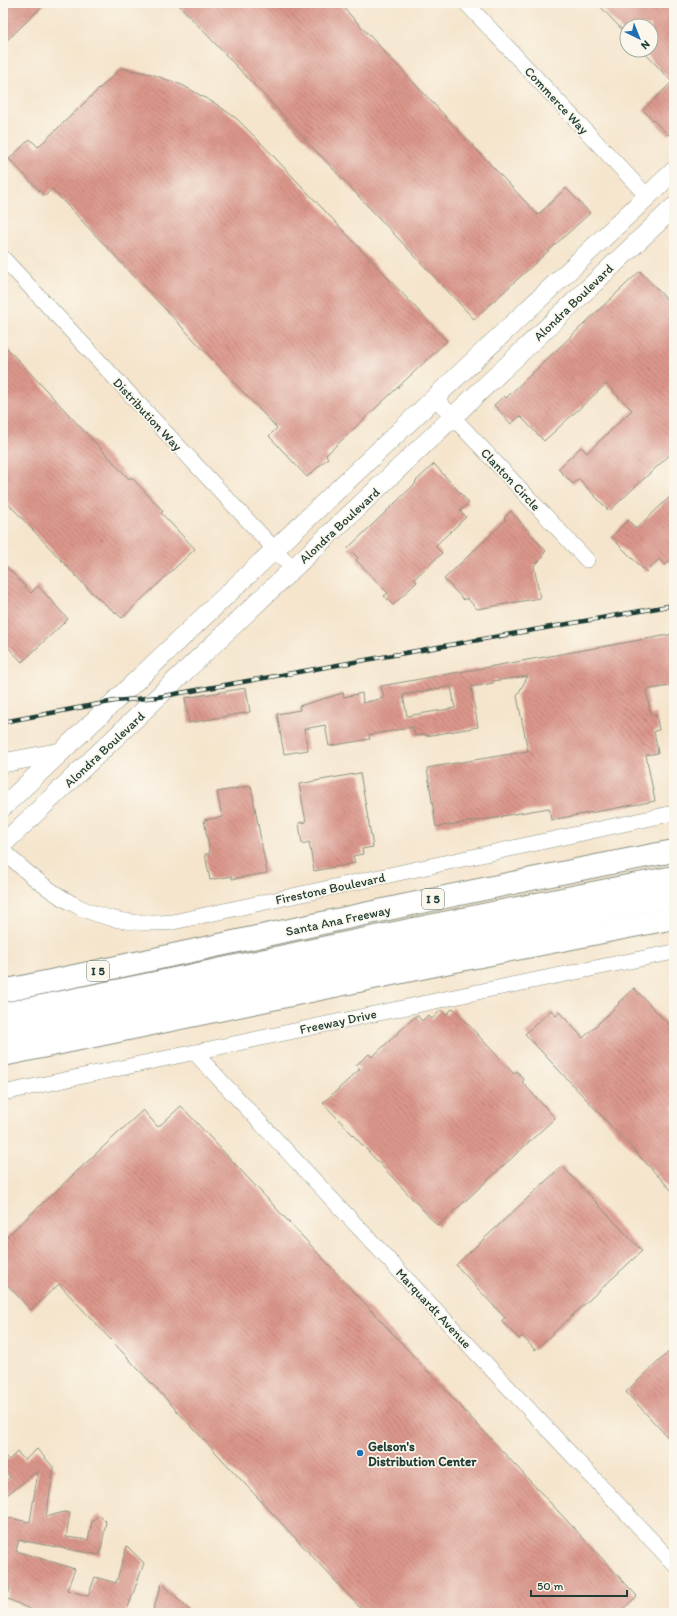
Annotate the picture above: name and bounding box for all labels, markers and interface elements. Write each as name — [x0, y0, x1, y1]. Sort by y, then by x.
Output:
north arrow — [619, 18, 659, 58]
text: N — [638, 38, 653, 52]
street label: Commerce Way — [522, 64, 592, 137]
street label: Alondra Boulevard — [531, 261, 616, 344]
street label: Distribution Way — [110, 375, 185, 454]
street label: Clanton Circle — [478, 445, 543, 514]
street label: Alondra Boulevard — [296, 484, 383, 566]
street label: Alondra Boulevard — [61, 708, 148, 790]
street label: Firestone Boulevard — [274, 870, 386, 907]
road number: I 5 — [422, 889, 444, 909]
street label: Santa Ana Freeway — [284, 902, 392, 939]
road number: I 5 — [87, 961, 109, 981]
street label: Freeway Drive — [298, 1006, 378, 1037]
street label: Marquardt Avenue — [393, 1265, 475, 1351]
place label: Gelson's Distribution Center — [368, 1439, 477, 1469]
marker: Gelson's Distribution Center — [355, 1448, 365, 1458]
scale bar — [531, 1572, 627, 1598]
text: 50 m — [537, 1579, 563, 1593]

